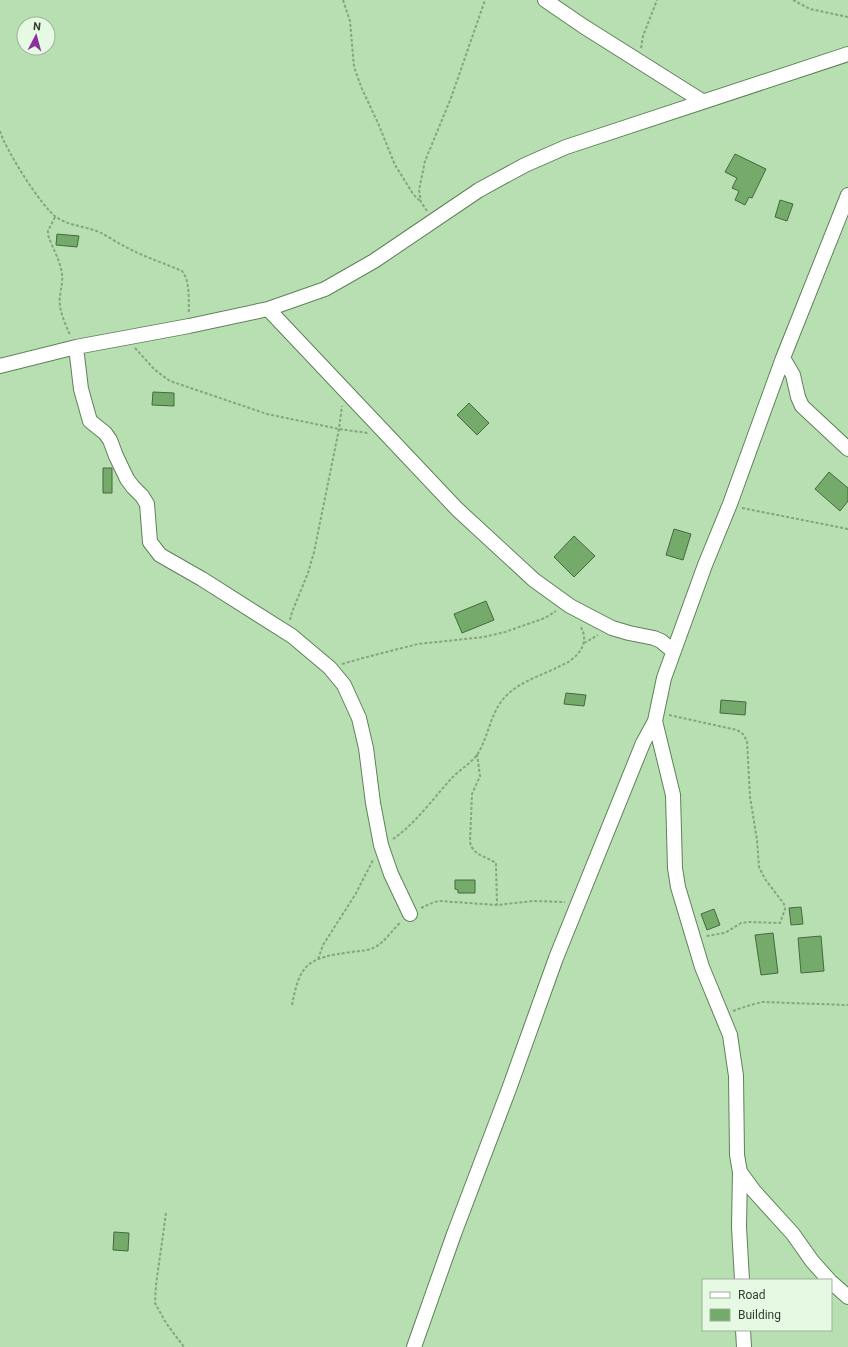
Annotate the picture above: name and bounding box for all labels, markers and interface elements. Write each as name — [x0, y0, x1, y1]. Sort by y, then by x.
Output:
north arrow — [16, 16, 56, 56]
text: N — [32, 20, 42, 33]
legend — [702, 1279, 832, 1331]
text: Road — [738, 1288, 766, 1302]
text: Building — [738, 1308, 781, 1322]

